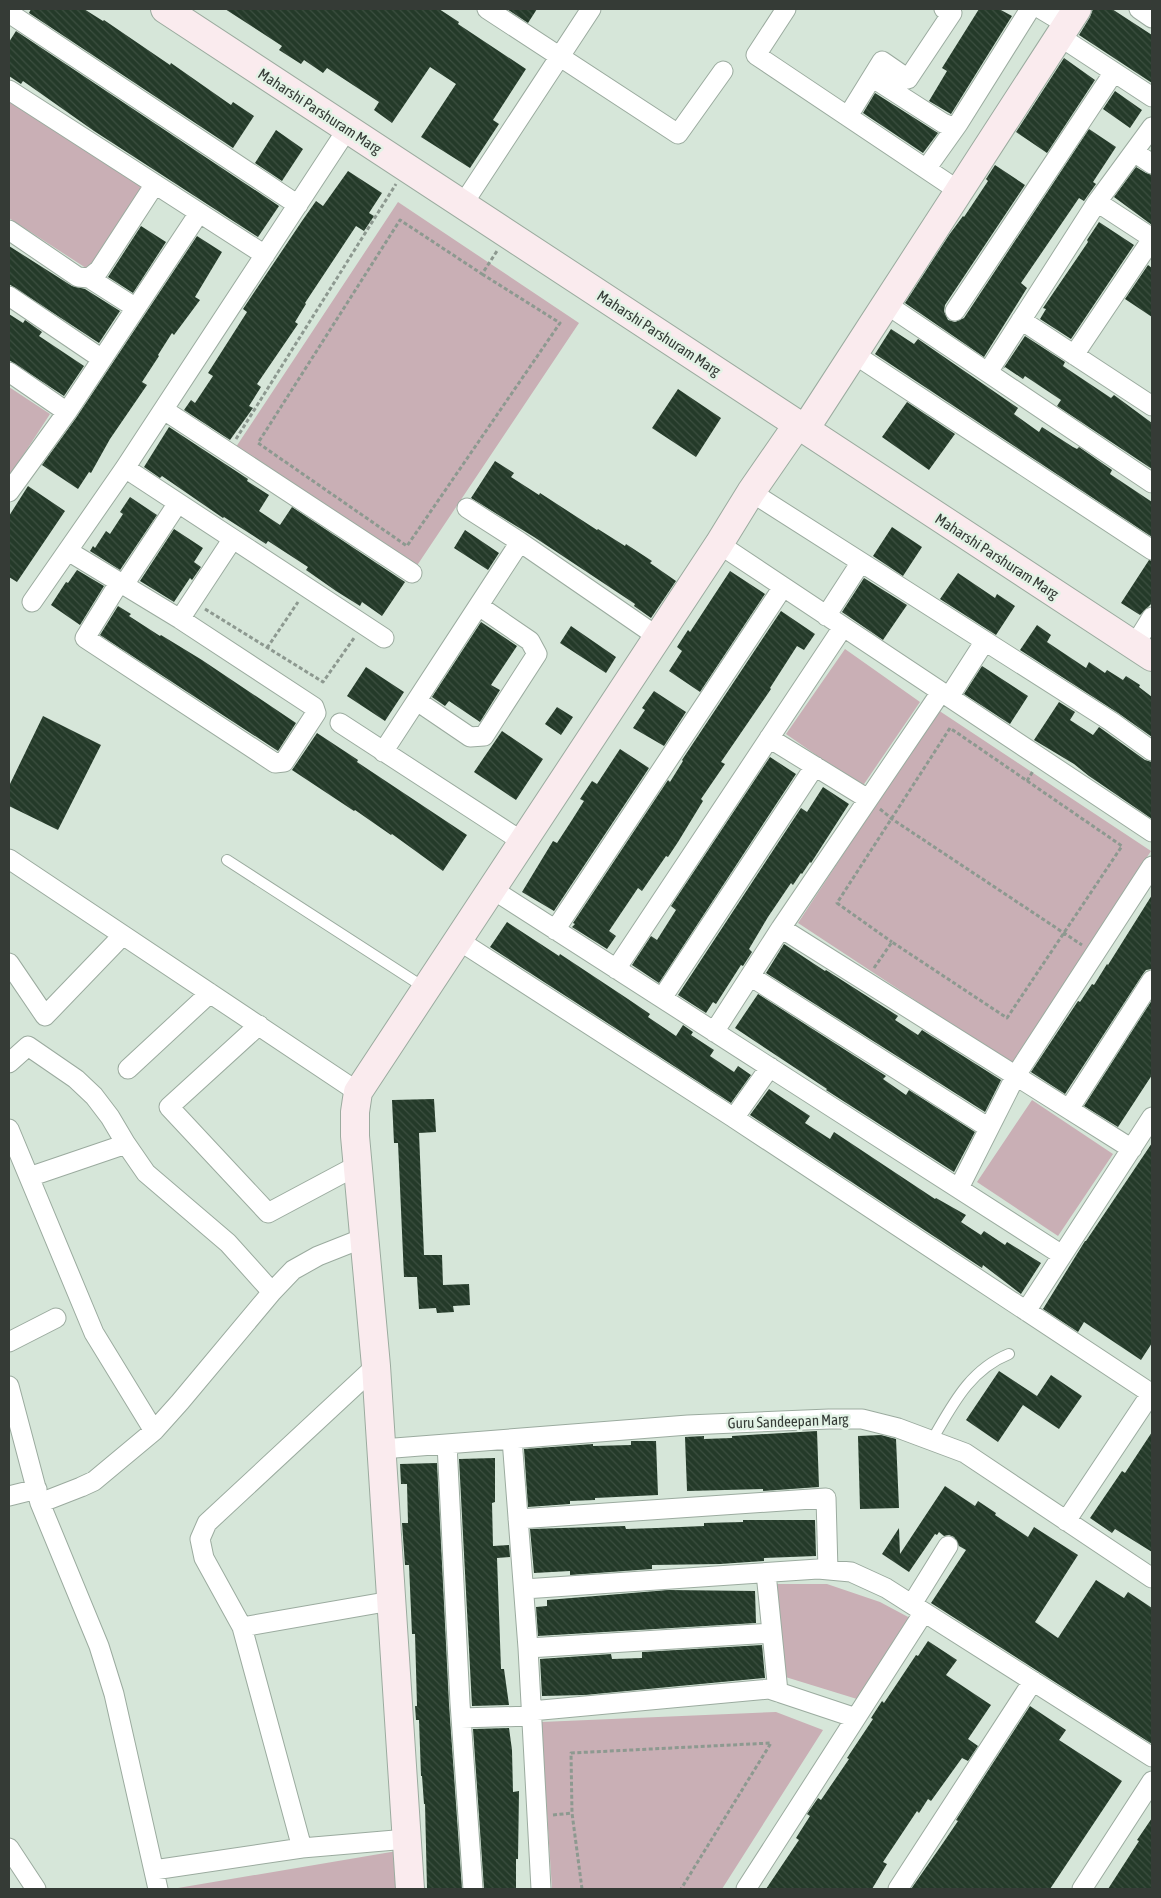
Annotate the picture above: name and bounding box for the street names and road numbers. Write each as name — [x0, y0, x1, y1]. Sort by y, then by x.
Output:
street label: Maharshi Parshuram Marg — [255, 65, 385, 157]
street label: Maharshi Parshuram Marg — [594, 287, 724, 379]
street label: Maharshi Parshuram Marg — [932, 510, 1062, 602]
street label: Guru Sandeepan Marg — [727, 1410, 849, 1432]

